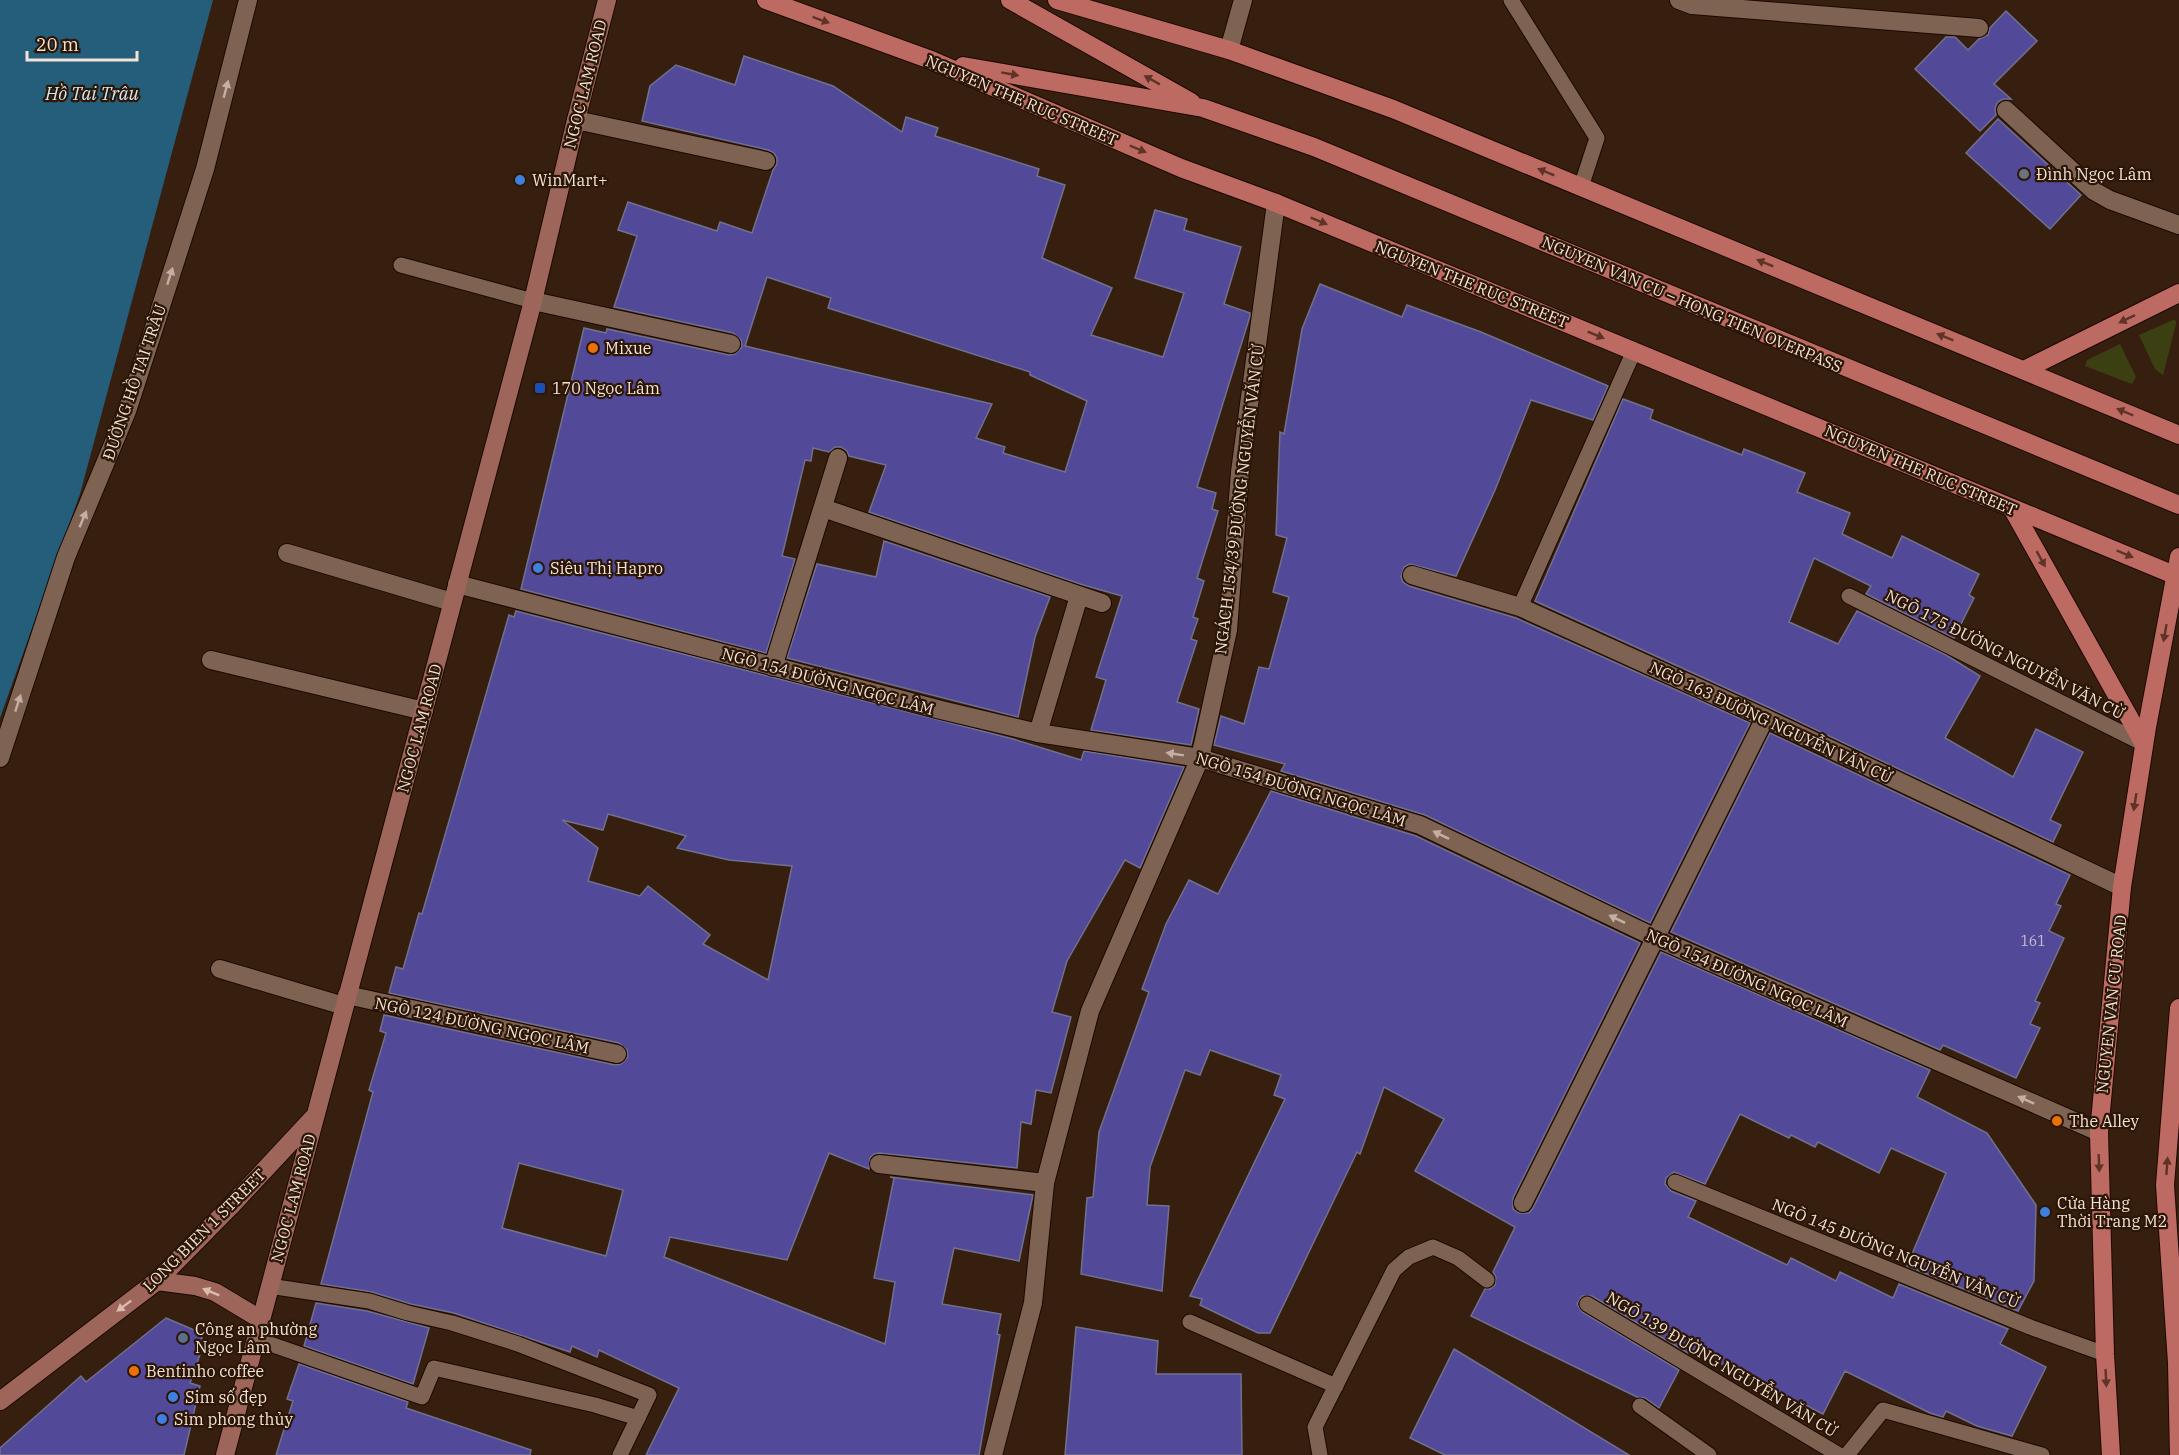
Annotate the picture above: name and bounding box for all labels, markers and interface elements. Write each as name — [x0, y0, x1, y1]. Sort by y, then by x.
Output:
one-way arrow — [812, 16, 830, 25]
street label: NGOC LAM ROAD — [559, 17, 611, 151]
scale bar — [27, 24, 136, 62]
text: 20 m — [36, 33, 79, 56]
street label: NGUYEN THE RUC STREET — [923, 50, 1121, 150]
one-way arrow — [1000, 70, 1019, 79]
one-way arrow — [1143, 75, 1160, 85]
one-way arrow — [222, 80, 231, 98]
water label: Hồ Tai Trâu — [44, 82, 139, 105]
one-way arrow — [1129, 145, 1146, 154]
place label: Đình Ngọc Lâm — [2036, 164, 2152, 184]
one-way arrow — [1536, 167, 1554, 177]
marker: Đình Ngọc Lâm — [2017, 167, 2031, 181]
place label: WinMart+ — [532, 170, 608, 190]
marker: WinMart+ — [513, 173, 527, 187]
one-way arrow — [1310, 217, 1328, 226]
street label: NGUYEN VAN CU – HONG TIEN OVERPASS — [1539, 231, 1845, 377]
street label: NGUYEN THE RUC STREET — [1372, 236, 1572, 332]
one-way arrow — [1755, 258, 1773, 268]
one-way arrow — [166, 267, 176, 285]
street label: ĐƯỜNG HỒ TAI TRÂU — [95, 300, 170, 463]
one-way arrow — [2118, 314, 2135, 324]
one-way arrow — [1588, 330, 1606, 340]
one-way arrow — [1936, 332, 1954, 341]
place label: Mixue — [605, 338, 651, 358]
marker: Mixue — [586, 341, 600, 355]
street label: NGÁCH 154/39 ĐƯỜNG NGUYỄN VĂN CỪ — [1208, 342, 1268, 655]
place label: 170 Ngọc Lâm — [552, 378, 660, 398]
marker: 170 Ngọc Lâm — [533, 381, 547, 395]
one-way arrow — [2116, 407, 2134, 416]
street label: NGUYEN THE RUC STREET — [1822, 420, 2020, 520]
one-way arrow — [78, 510, 87, 527]
one-way arrow — [2116, 549, 2134, 559]
one-way arrow — [2036, 551, 2046, 568]
place label: Siêu Thị Hapro — [550, 558, 663, 578]
marker: Siêu Thị Hapro — [531, 561, 545, 575]
street label: NGÕ 175 ĐƯỜNG NGUYỄN VĂN CỪ — [1882, 583, 2129, 723]
one-way arrow — [2160, 623, 2169, 642]
street label: NGÕ 154 ĐƯỜNG NGỌC LÂM — [720, 642, 937, 719]
street label: NGÕ 163 ĐƯỜNG NGUYỄN VĂN CỪ — [1646, 655, 1897, 787]
street label: NGOC LAM ROAD — [392, 662, 446, 794]
one-way arrow — [14, 693, 24, 711]
street label: NGÕ 154 ĐƯỜNG NGỌC LÂM — [1193, 746, 1409, 831]
one-way arrow — [1165, 749, 1184, 758]
one-way arrow — [2131, 792, 2140, 811]
one-way arrow — [1433, 831, 1450, 840]
street label: NGUYEN VAN CU ROAD — [2092, 914, 2130, 1094]
one-way arrow — [1609, 915, 1626, 924]
street label: NGÕ 154 ĐƯỜNG NGỌC LÂM — [1643, 923, 1851, 1032]
house number: 161 — [2020, 932, 2046, 950]
street label: NGÕ 124 ĐƯỜNG NGỌC LÂM — [373, 991, 591, 1058]
one-way arrow — [2017, 1096, 2034, 1105]
place label: The Alley — [2069, 1111, 2140, 1131]
marker: The Alley — [2050, 1114, 2064, 1128]
street label: NGOC LAM ROAD — [266, 1132, 320, 1264]
one-way arrow — [2095, 1153, 2104, 1172]
one-way arrow — [2162, 1156, 2172, 1175]
street label: LONG BIEN 1 STREET — [138, 1164, 270, 1296]
street label: NGÕ 145 ĐƯỜNG NGUYỄN VĂN CỪ — [1769, 1192, 2024, 1312]
place label: Cửa Hàng Thời Trang M2 — [2057, 1193, 2167, 1231]
marker: Cửa Hàng Thời Trang M2 — [2038, 1205, 2052, 1219]
street label: NGÕ 139 ĐƯỜNG NGUYỄN VĂN CỪ — [1603, 1285, 1842, 1441]
one-way arrow — [202, 1287, 220, 1297]
one-way arrow — [116, 1299, 132, 1312]
place label: Công an phường Ngọc Lâm — [195, 1319, 318, 1357]
marker: Công an phường Ngọc Lâm — [176, 1331, 190, 1345]
place label: Bentinho coffee — [146, 1361, 264, 1381]
marker: Bentinho coffee — [127, 1364, 141, 1378]
one-way arrow — [2102, 1369, 2111, 1388]
place label: Sim số đẹp — [185, 1387, 267, 1407]
marker: Sim số đẹp — [166, 1390, 180, 1404]
place label: Sim phong thủy — [174, 1409, 293, 1429]
marker: Sim phong thủy — [155, 1412, 169, 1426]

